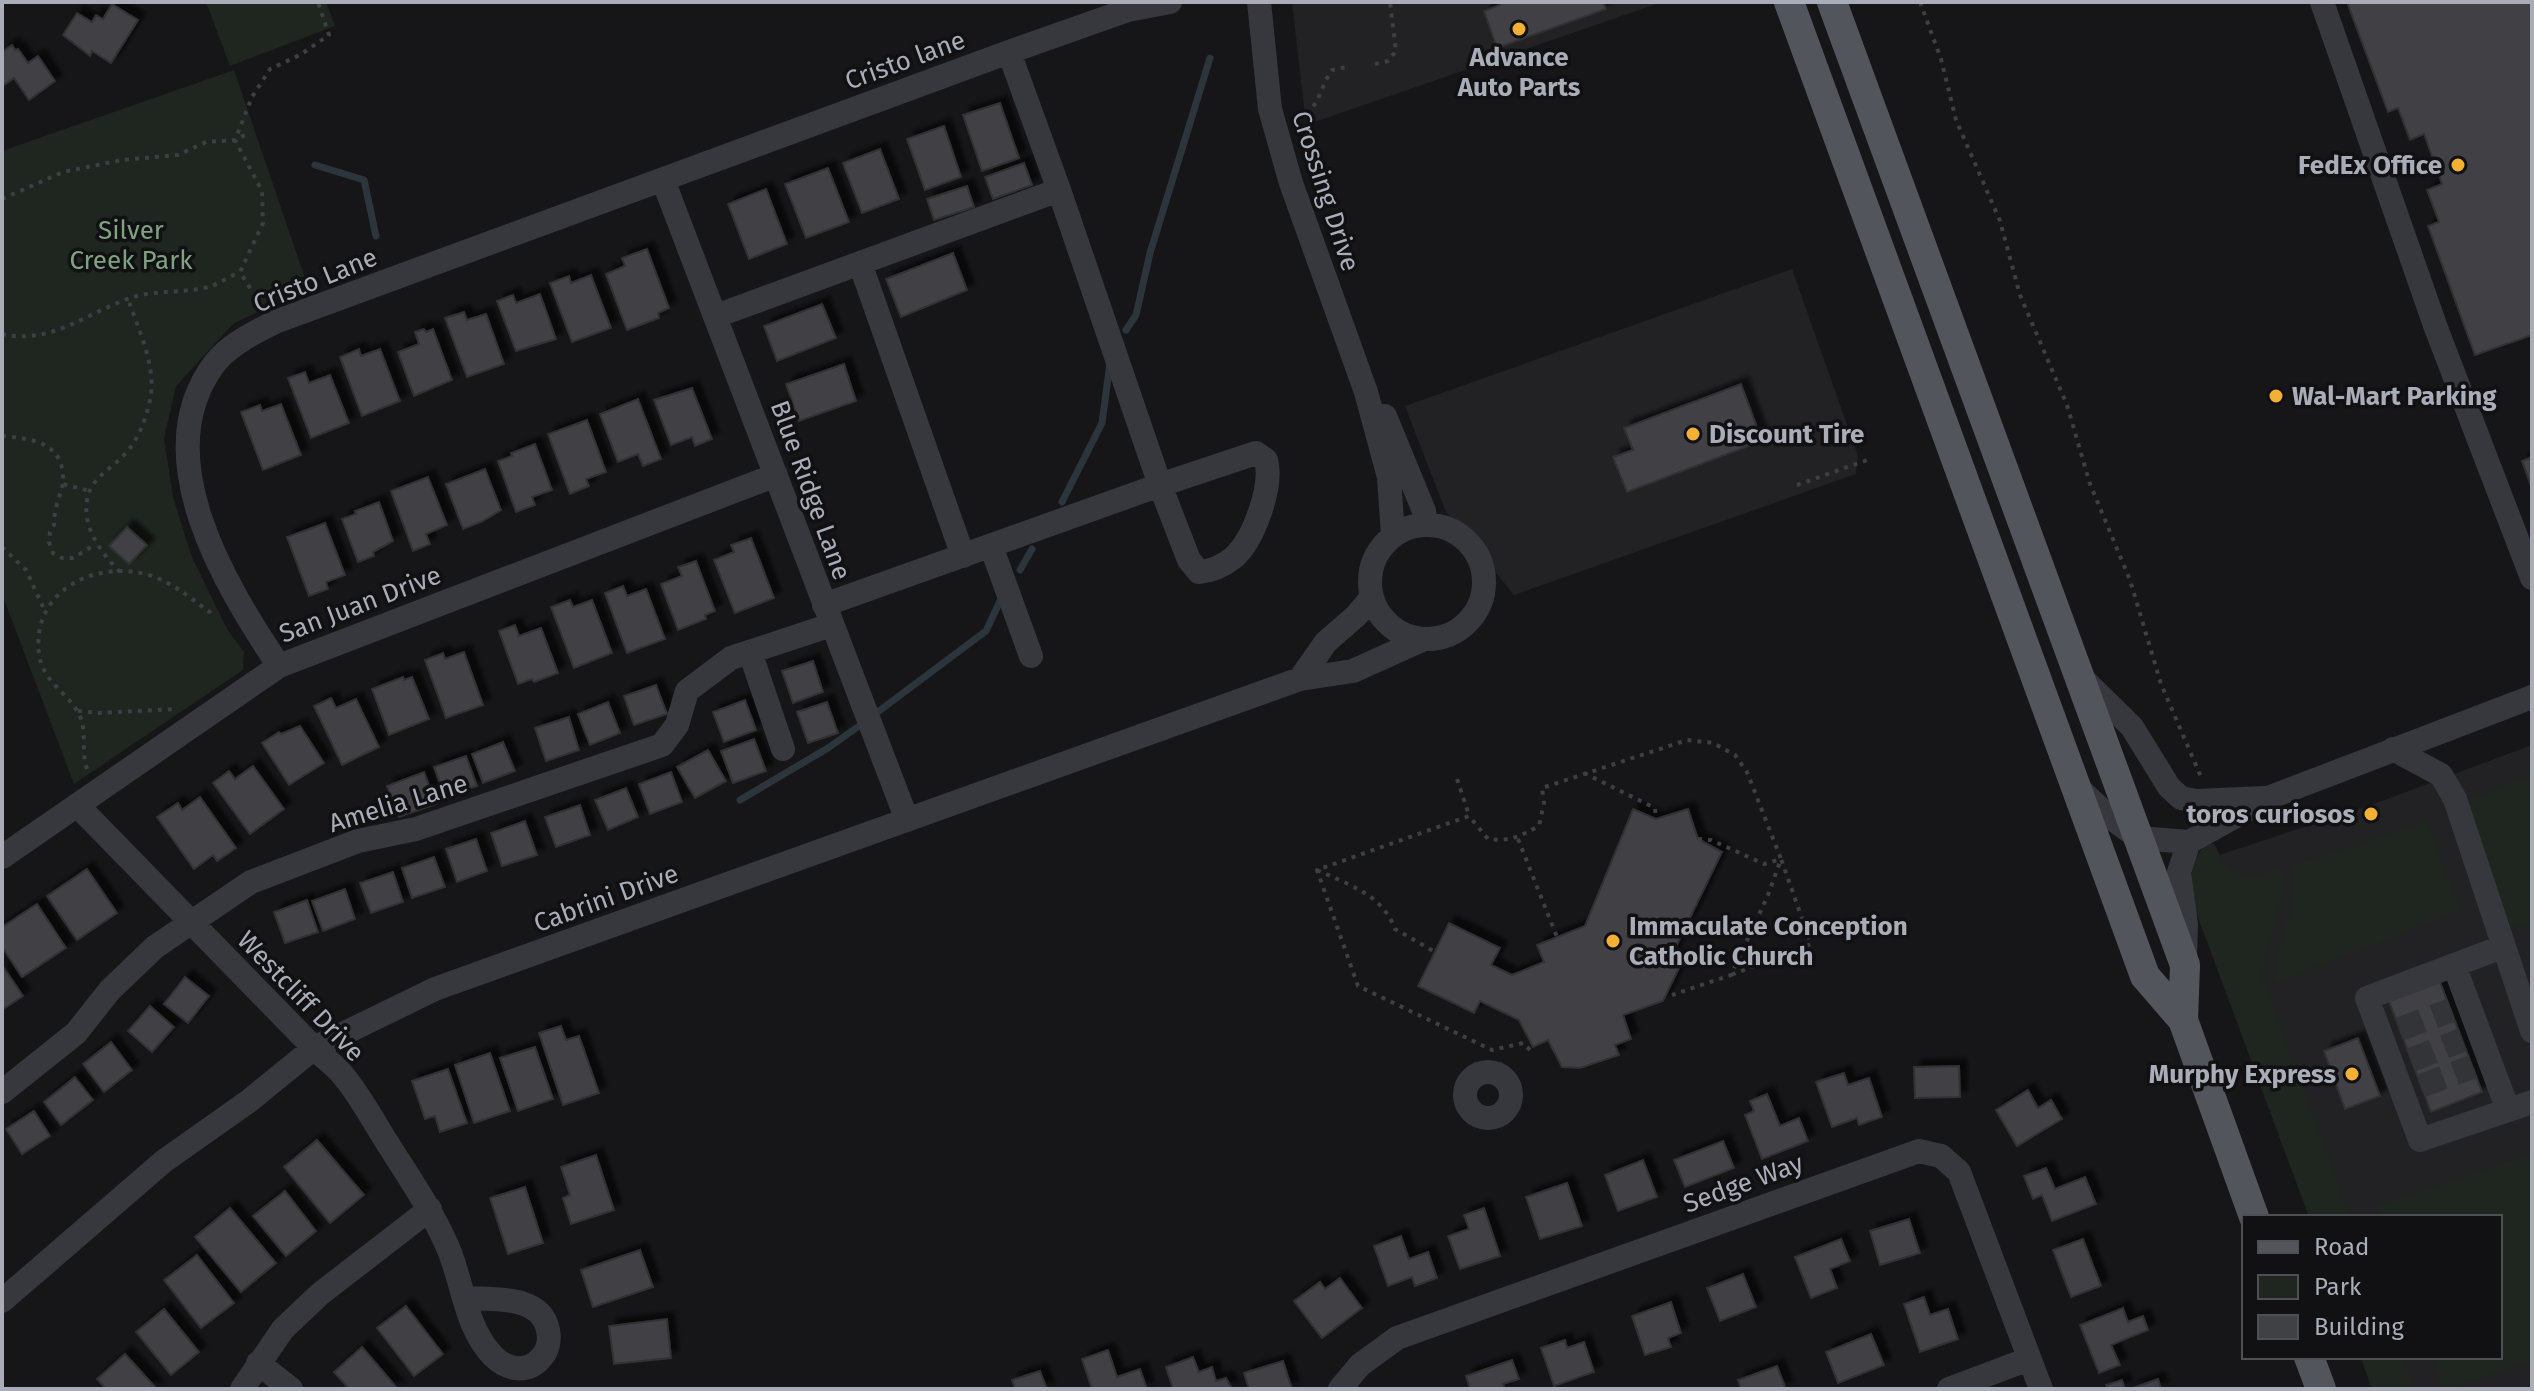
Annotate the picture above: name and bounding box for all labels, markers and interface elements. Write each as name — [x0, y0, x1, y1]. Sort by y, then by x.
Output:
marker: Advance Auto Parts — [1510, 20, 1528, 38]
street label: Cristo lane — [841, 24, 970, 97]
place label: Advance Auto Parts — [1457, 42, 1581, 103]
street label: Crossing Drive — [1285, 107, 1366, 275]
place label: FedEx Office — [2298, 150, 2442, 181]
marker: FedEx Office — [2449, 156, 2467, 174]
park label: Silver Creek Park — [69, 215, 193, 276]
street label: Cristo Lane — [249, 242, 382, 319]
place label: Wal-Mart Parking — [2292, 381, 2497, 412]
marker: Wal-Mart Parking — [2267, 387, 2285, 405]
street label: Blue Ridge Lane — [764, 396, 857, 584]
place label: Discount Tire — [1709, 419, 1864, 450]
marker: Discount Tire — [1684, 425, 1702, 443]
street label: San Juan Drive — [275, 559, 445, 650]
street label: Amelia Lane — [325, 768, 471, 839]
place label: toros curiosos — [2186, 799, 2355, 830]
marker: toros curiosos — [2362, 805, 2380, 823]
street label: Cabrini Drive — [530, 858, 683, 939]
place label: Immaculate Conception Catholic Church — [1629, 911, 1908, 972]
street label: Westcliff Drive — [231, 925, 371, 1068]
marker: Immaculate Conception Catholic Church — [1604, 932, 1622, 950]
place label: Murphy Express — [2149, 1059, 2336, 1090]
marker: Murphy Express — [2343, 1065, 2361, 1083]
street label: Sedge Way — [1679, 1147, 1808, 1219]
legend — [2242, 1215, 2502, 1359]
text: Road — [2314, 1233, 2369, 1261]
text: Park — [2314, 1273, 2362, 1301]
text: Building — [2314, 1313, 2404, 1341]

